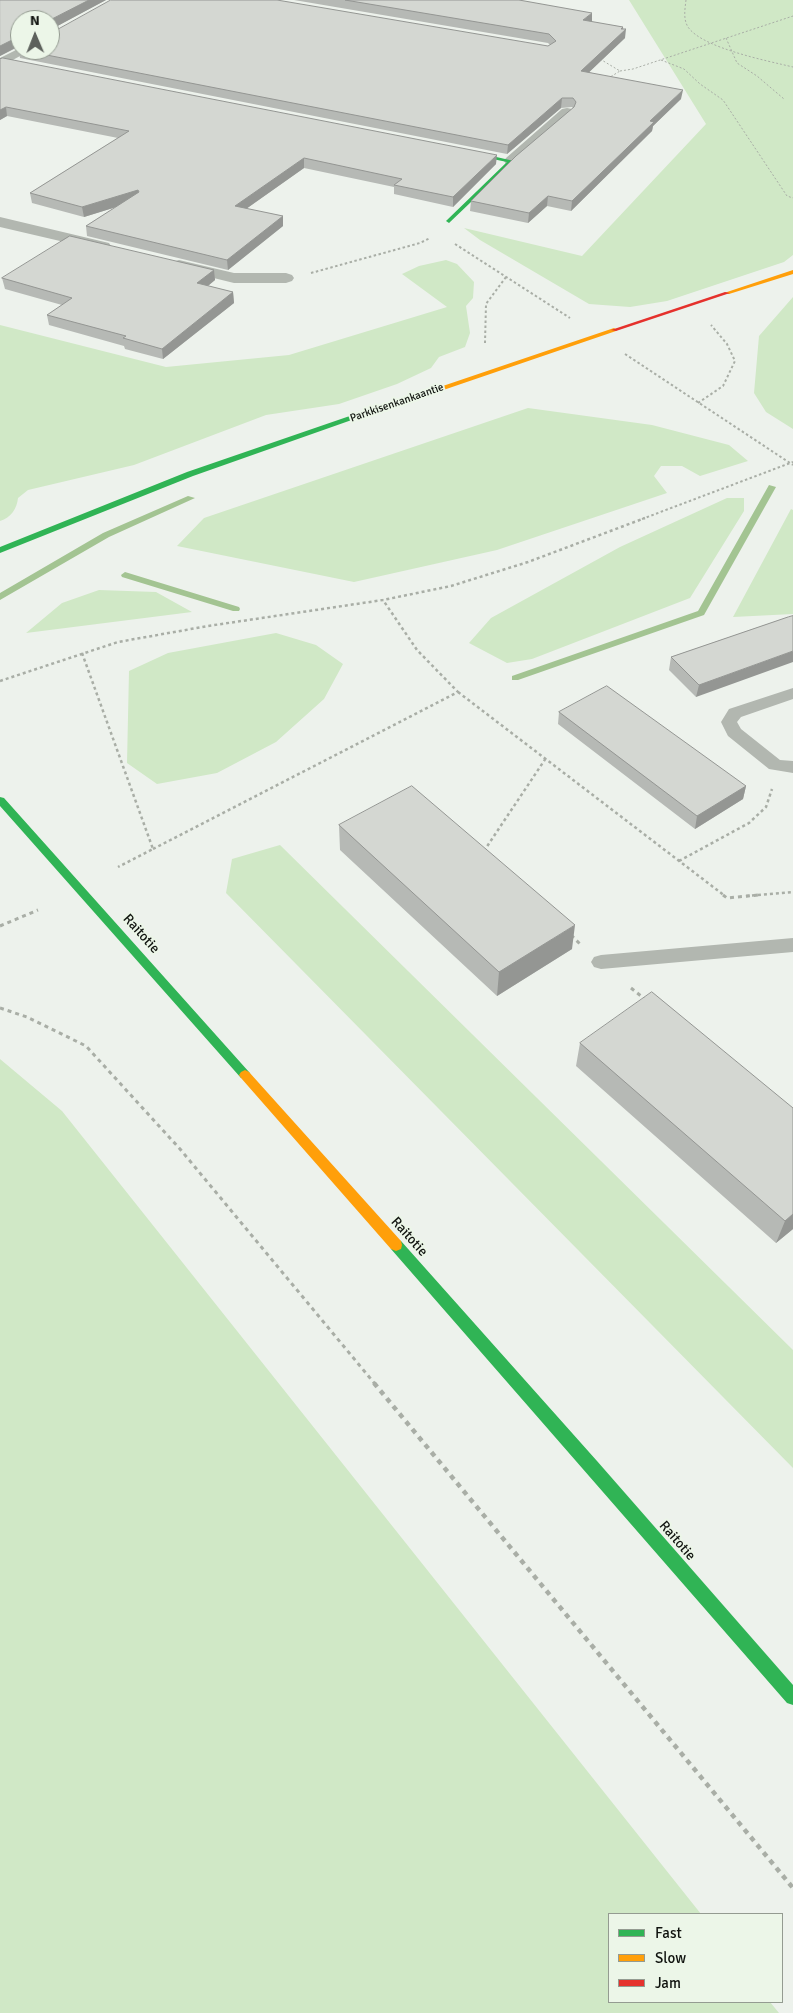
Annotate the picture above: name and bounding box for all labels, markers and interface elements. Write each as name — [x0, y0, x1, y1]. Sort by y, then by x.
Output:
north arrow — [10, 10, 60, 60]
text: N — [30, 12, 40, 29]
street label: Parkkisenkankaantie — [348, 381, 446, 425]
street label: Raitotie — [119, 911, 163, 957]
street label: Raitotie — [387, 1214, 431, 1260]
street label: Raitotie — [655, 1518, 699, 1564]
legend — [608, 1913, 783, 2003]
text: Fast — [655, 1924, 682, 1942]
text: Slow — [655, 1949, 686, 1967]
text: Jam — [655, 1974, 681, 1992]

